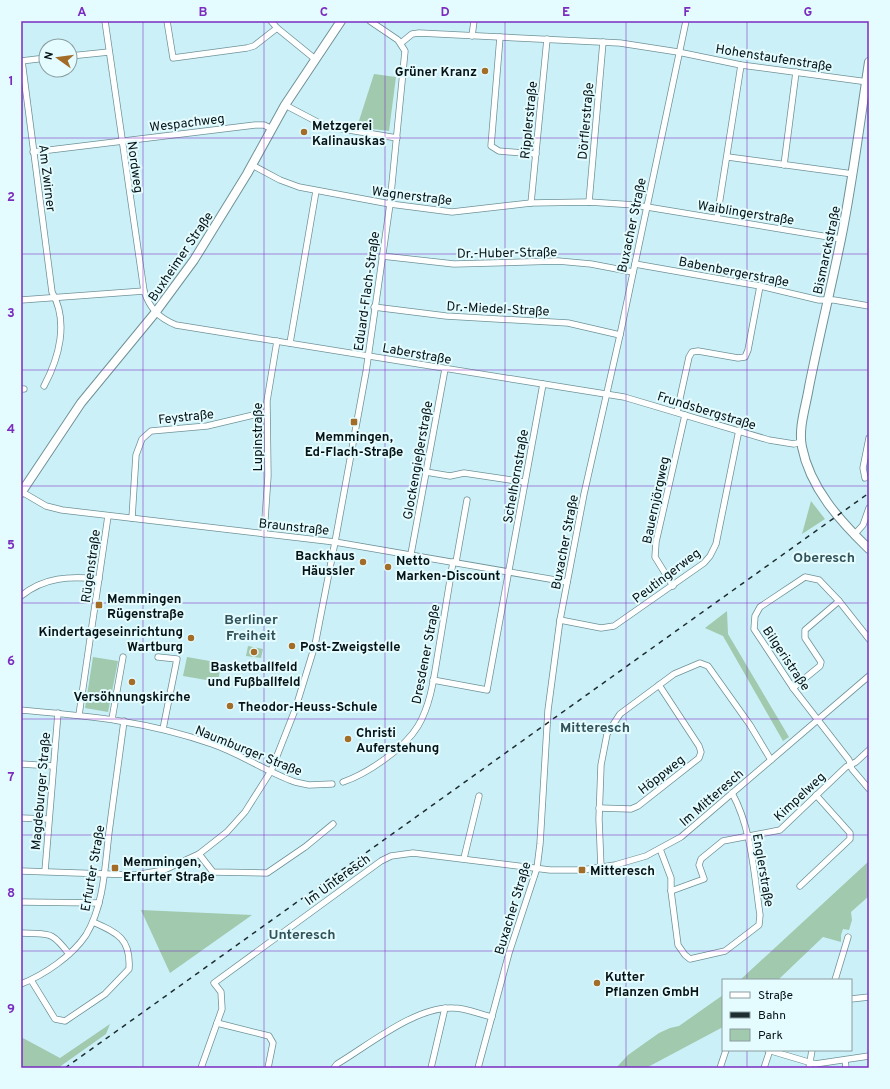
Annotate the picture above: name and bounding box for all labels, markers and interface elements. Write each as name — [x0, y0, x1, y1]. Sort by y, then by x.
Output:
text: A — [77, 5, 87, 21]
text: B — [199, 5, 208, 21]
text: C — [320, 5, 328, 21]
text: D — [440, 5, 450, 21]
text: E — [562, 5, 570, 21]
text: F — [683, 5, 691, 21]
text: G — [804, 5, 813, 21]
north arrow — [38, 38, 78, 78]
street label: Hohenstaufenstraße — [714, 42, 833, 76]
text: N — [42, 50, 57, 61]
place label: Grüner Kranz — [395, 65, 477, 81]
marker: Grüner Kranz — [480, 66, 490, 76]
text: 1 — [8, 74, 14, 90]
street label: Ripplerstraße — [518, 80, 542, 160]
street label: Dörflerstraße — [576, 82, 598, 160]
street label: Wespachweg — [149, 111, 226, 137]
place label: Metzgerei Kalinauskas — [312, 119, 385, 150]
marker: Metzgerei Kalinauskas — [299, 127, 309, 137]
street label: Nordweg — [122, 140, 146, 194]
street label: Am Zwirner — [34, 144, 58, 213]
street label: Buxacher Straße — [615, 177, 651, 274]
street label: Wagnerstraße — [371, 184, 453, 210]
text: 2 — [7, 190, 15, 206]
street label: Waiblingerstraße — [696, 198, 795, 230]
street label: Bismarckstraße — [811, 205, 845, 296]
street label: Buxheimer Straße — [146, 209, 218, 305]
street label: Eduard-Flach-Straße — [352, 230, 384, 352]
street label: Dr.-Huber-Straße — [457, 245, 557, 263]
street label: Babenbergerstraße — [677, 254, 790, 292]
street label: Dr.-Miedel-Straße — [446, 299, 550, 321]
text: 3 — [7, 306, 15, 322]
street label: Laberstraße — [381, 341, 452, 369]
street label: Frundsbergstraße — [655, 389, 758, 435]
street label: Glockengießerstraße — [401, 400, 437, 521]
street label: Lupinstraße — [251, 403, 267, 471]
street label: Feystraße — [158, 407, 215, 429]
marker: Memmingen, Ed-Flach-Straße — [349, 417, 359, 427]
text: 4 — [7, 422, 15, 438]
street label: Schelhornstraße — [501, 428, 533, 525]
place label: Memmingen, Ed-Flach-Straße — [305, 430, 403, 461]
street label: Bauernjörgweg — [640, 455, 674, 546]
street label: Buxacher Straße — [549, 493, 583, 591]
street label: Braunstraße — [258, 516, 330, 540]
street label: Rügenstraße — [79, 529, 105, 604]
text: 5 — [7, 538, 15, 554]
street label: Peutingerweg — [630, 546, 704, 607]
place label: Backhaus Häussler — [295, 549, 356, 580]
district label: Oberesch — [793, 550, 855, 567]
place label: Netto Marken-Discount — [396, 554, 500, 585]
marker: Backhaus Häussler — [358, 557, 368, 567]
marker: Netto Marken-Discount — [383, 562, 393, 572]
place label: Memmingen Rügenstraße — [107, 592, 184, 623]
marker: Memmingen Rügenstraße — [94, 600, 104, 610]
street label: Dresdener Straße — [409, 603, 445, 706]
district label: Berliner Freiheit — [224, 612, 278, 645]
street label: Bilgeristraße — [758, 624, 813, 694]
place label: Kindertageseinrichtung Wartburg — [38, 625, 183, 656]
marker: Kindertageseinrichtung Wartburg — [186, 633, 196, 643]
place label: Post-Zweigstelle — [300, 640, 400, 656]
marker: Post-Zweigstelle — [287, 641, 297, 651]
marker: Basketballfeld und Fußballfeld — [249, 647, 259, 657]
text: 6 — [7, 654, 15, 670]
place label: Basketballfeld und Fußballfeld — [207, 660, 301, 691]
marker: Versöhnungskirche — [127, 677, 137, 687]
place label: Versöhnungskirche — [74, 690, 190, 706]
place label: Theodor-Heuss-Schule — [238, 700, 378, 716]
marker: Theodor-Heuss-Schule — [225, 701, 235, 711]
district label: Mitteresch — [560, 720, 630, 737]
street label: Naumburger Straße — [192, 723, 304, 781]
place label: Christi Auferstehung — [356, 726, 439, 757]
street label: Magdeburger Straße — [29, 731, 55, 851]
marker: Christi Auferstehung — [343, 734, 353, 744]
street label: Höppweg — [636, 752, 689, 799]
street label: Im Mitteresch — [677, 766, 748, 831]
text: 7 — [8, 770, 15, 786]
street label: Kimpelweg — [771, 770, 829, 825]
street label: Erfurter Straße — [78, 824, 109, 913]
street label: Englerstraße — [748, 832, 776, 908]
street label: Im Unteresch — [302, 851, 374, 910]
place label: Memmingen, Erfurter Straße — [123, 855, 215, 886]
street label: Buxacher Straße — [492, 860, 536, 957]
marker: Memmingen, Erfurter Straße — [110, 863, 120, 873]
place label: Mitteresch — [590, 864, 655, 880]
marker: Mitteresch — [577, 865, 587, 875]
text: 8 — [7, 886, 15, 902]
district label: Unteresch — [268, 927, 336, 944]
place label: Kutter Pflanzen GmbH — [605, 970, 699, 1001]
marker: Kutter Pflanzen GmbH — [592, 978, 602, 988]
legend — [722, 979, 852, 1051]
text: Straße — [758, 988, 793, 1004]
text: 9 — [7, 1002, 15, 1018]
text: Bahn — [758, 1008, 786, 1024]
text: Park — [758, 1028, 783, 1044]

